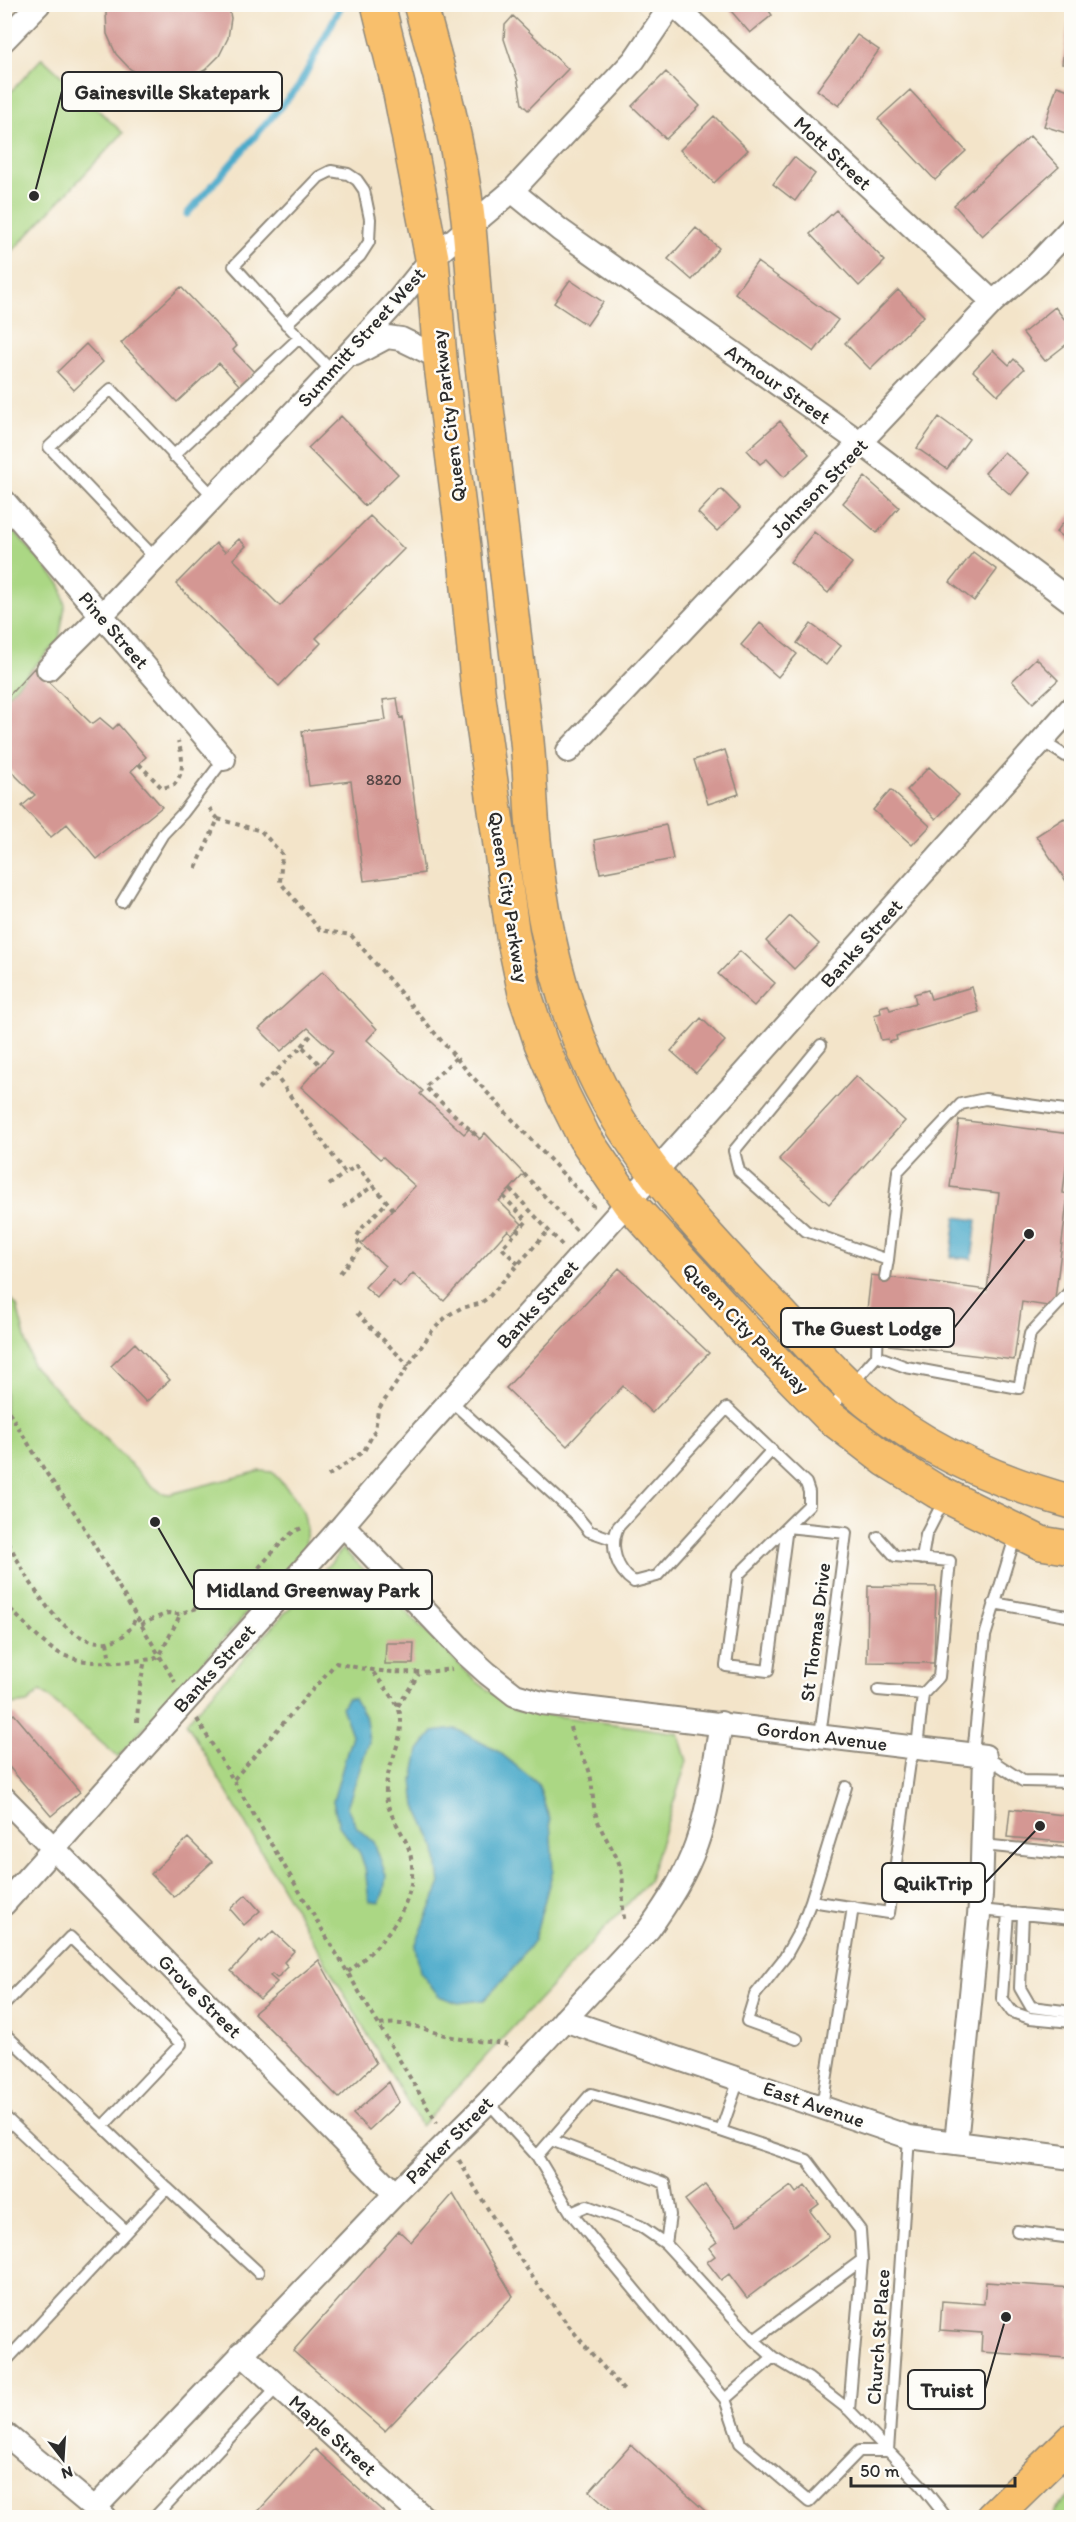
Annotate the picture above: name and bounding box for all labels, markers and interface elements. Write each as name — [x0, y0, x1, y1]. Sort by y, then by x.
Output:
callout: Gainesville Skatepark — [62, 72, 282, 111]
text: Gainesville Skatepark — [74, 79, 271, 105]
street label: Mott Street — [789, 111, 877, 195]
street label: Summitt Street West — [292, 262, 430, 412]
street label: Queen City Parkway — [425, 328, 470, 503]
street label: Armour Street — [721, 339, 835, 429]
street label: Johnson Street — [765, 433, 873, 543]
street label: Pine Street — [74, 586, 154, 674]
house number: 8820 — [366, 770, 402, 789]
street label: Queen City Parkway — [484, 810, 534, 985]
street label: Banks Street — [815, 894, 907, 992]
street label: Banks Street — [491, 1255, 583, 1353]
street label: Queen City Parkway — [677, 1257, 815, 1399]
callout: The Guest Lodge — [781, 1308, 954, 1347]
text: The Guest Lodge — [791, 1315, 942, 1341]
street label: St Thomas Drive — [795, 1561, 835, 1703]
callout: Midland Greenway Park — [194, 1570, 432, 1609]
text: Midland Greenway Park — [206, 1577, 421, 1603]
street label: Banks Street — [168, 1619, 260, 1717]
street label: Gordon Avenue — [755, 1716, 889, 1756]
callout: QuikTrip — [882, 1863, 985, 1902]
text: QuikTrip — [893, 1870, 973, 1896]
street label: Grove Street — [153, 1949, 247, 2043]
street label: East Avenue — [760, 2075, 868, 2133]
street label: Parker Street — [400, 2091, 498, 2189]
street label: Church St Place — [861, 2268, 895, 2406]
callout: Truist — [908, 2370, 985, 2409]
text: Truist — [920, 2377, 974, 2402]
street label: Maple Street — [284, 2389, 382, 2481]
north arrow — [33, 2429, 93, 2489]
scale bar — [851, 2450, 1014, 2488]
text: 50 m — [860, 2460, 900, 2482]
text: N — [59, 2462, 75, 2484]

